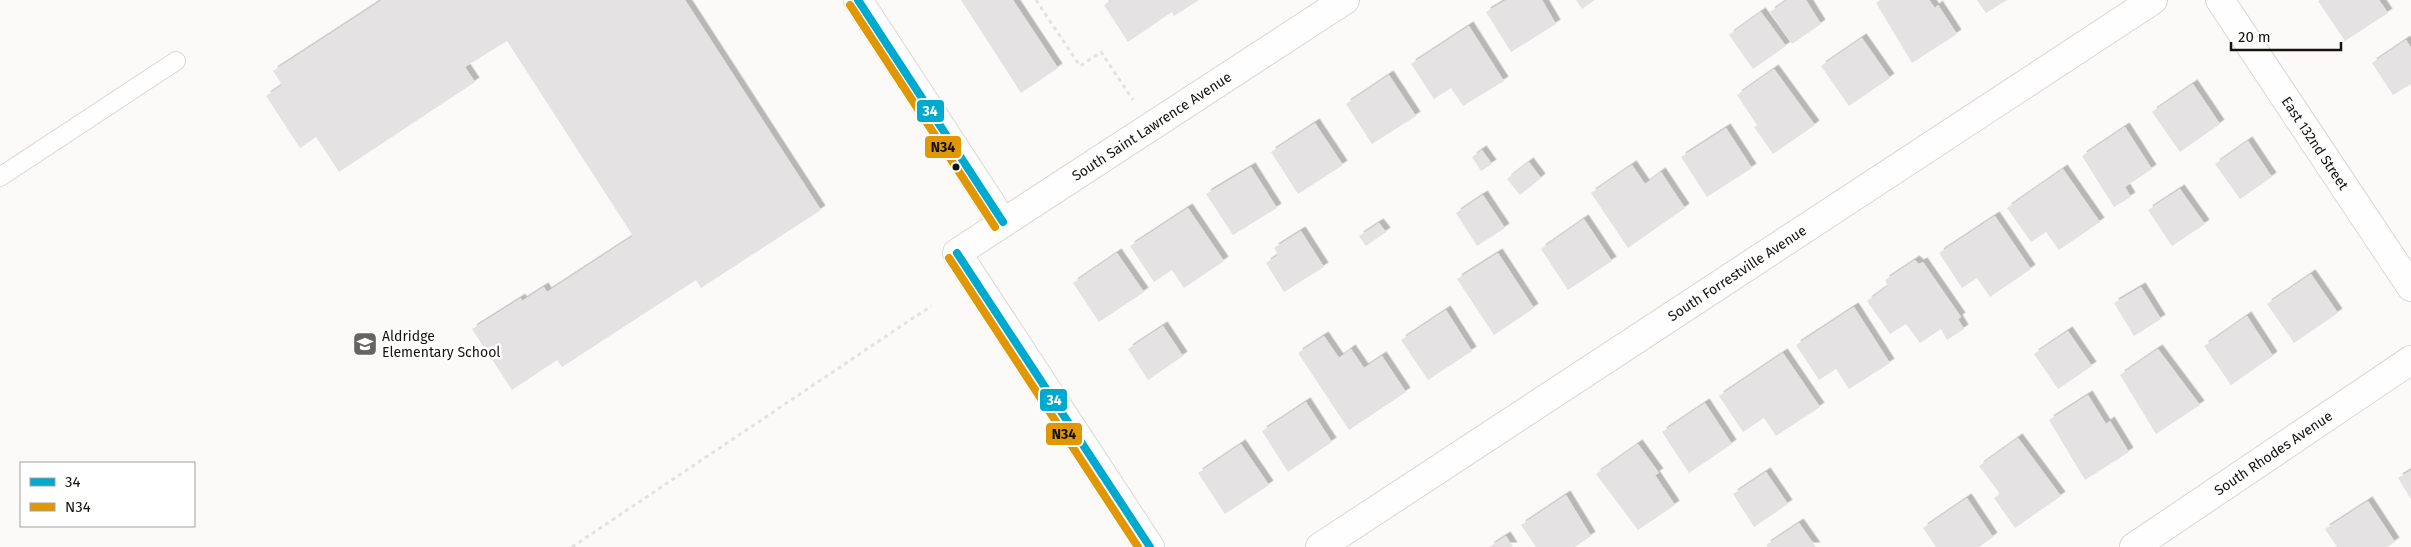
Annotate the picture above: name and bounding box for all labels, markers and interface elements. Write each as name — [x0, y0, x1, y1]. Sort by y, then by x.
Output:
scale bar — [2231, 20, 2341, 52]
text: 20 m — [2238, 28, 2271, 46]
street label: South Saint Lawrence Avenue — [1069, 68, 1234, 184]
street label: East 132nd Street — [2278, 93, 2353, 194]
line badge: 34 — [916, 99, 945, 123]
text: 34 — [921, 103, 938, 120]
line badge: N34 — [924, 135, 962, 159]
text: N34 — [931, 139, 955, 156]
unlabelled marker — [951, 162, 961, 172]
street label: South Forrestville Avenue — [1665, 222, 1809, 325]
place label: Aldridge Elementary School — [382, 328, 500, 361]
school or university icon: Aldridge Elementary School — [352, 331, 378, 357]
line badge: 34 — [1039, 388, 1068, 412]
text: 34 — [1045, 392, 1062, 409]
street label: South Rhodes Avenue — [2211, 407, 2335, 499]
line badge: N34 — [1045, 422, 1083, 446]
text: N34 — [1052, 426, 1076, 443]
legend — [20, 462, 195, 527]
text: 34 — [65, 473, 80, 491]
text: N34 — [65, 498, 91, 516]

